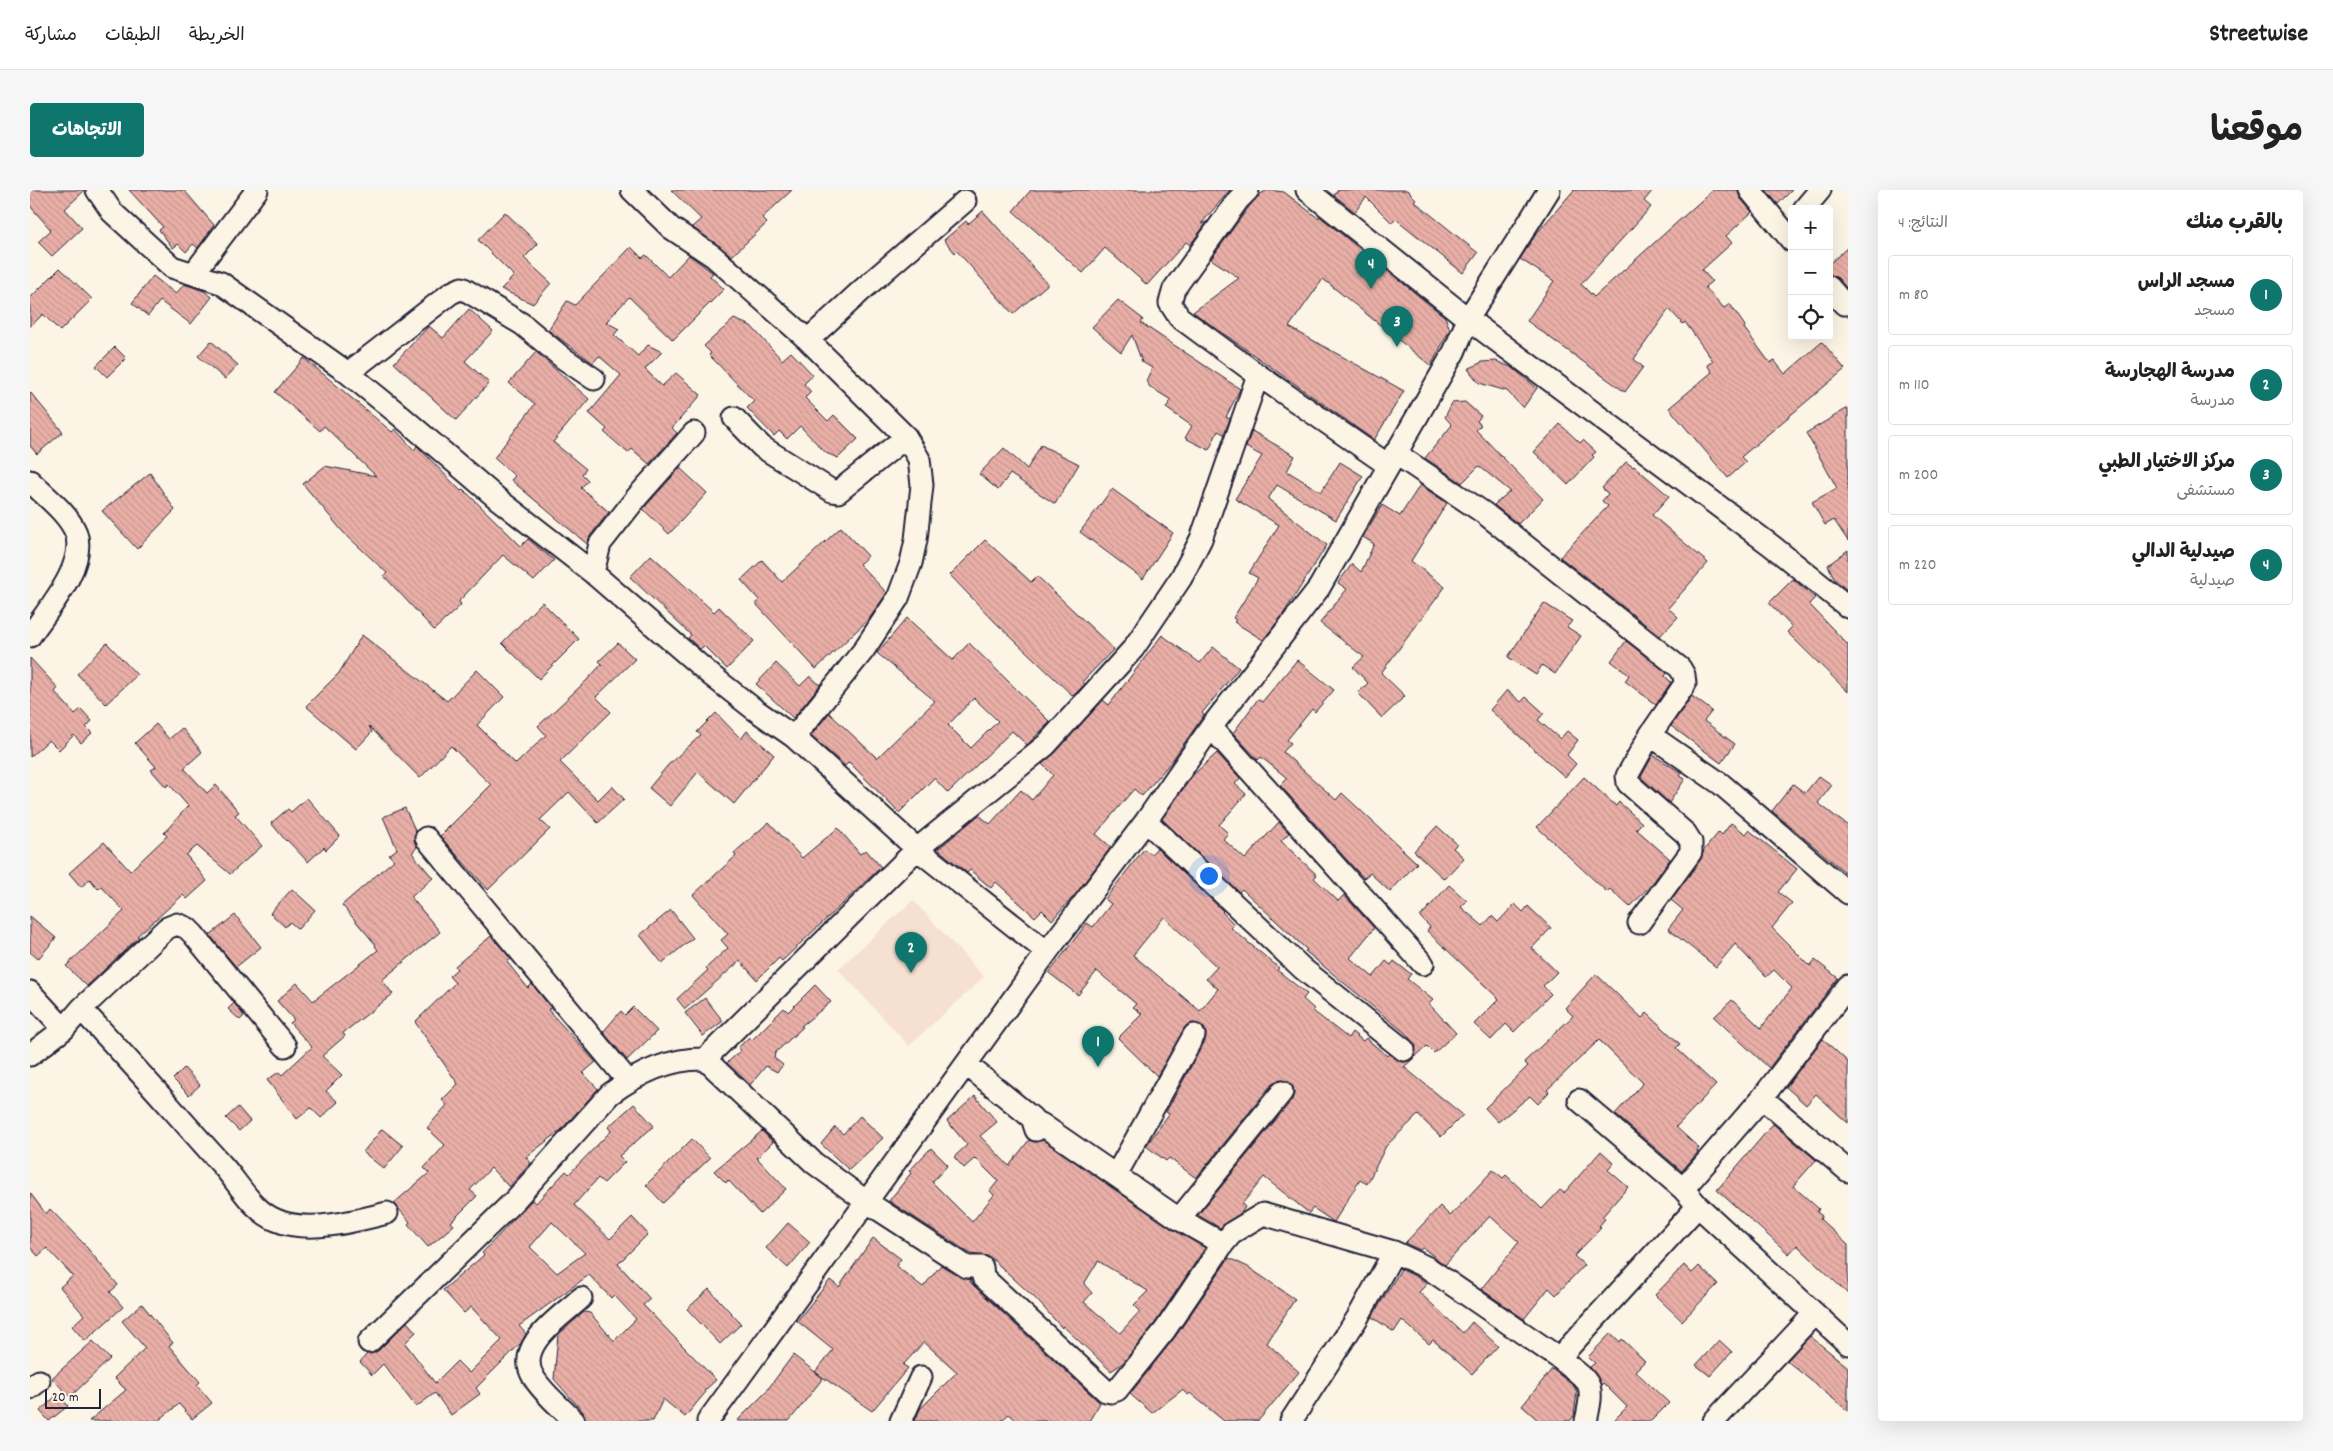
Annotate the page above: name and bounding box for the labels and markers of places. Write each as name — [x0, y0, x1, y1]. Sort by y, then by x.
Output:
pin: 4 — [1355, 248, 1387, 289]
pin: 3 — [1381, 306, 1413, 347]
pin: 2 — [895, 932, 927, 973]
pin: 1 — [1082, 1026, 1114, 1067]

